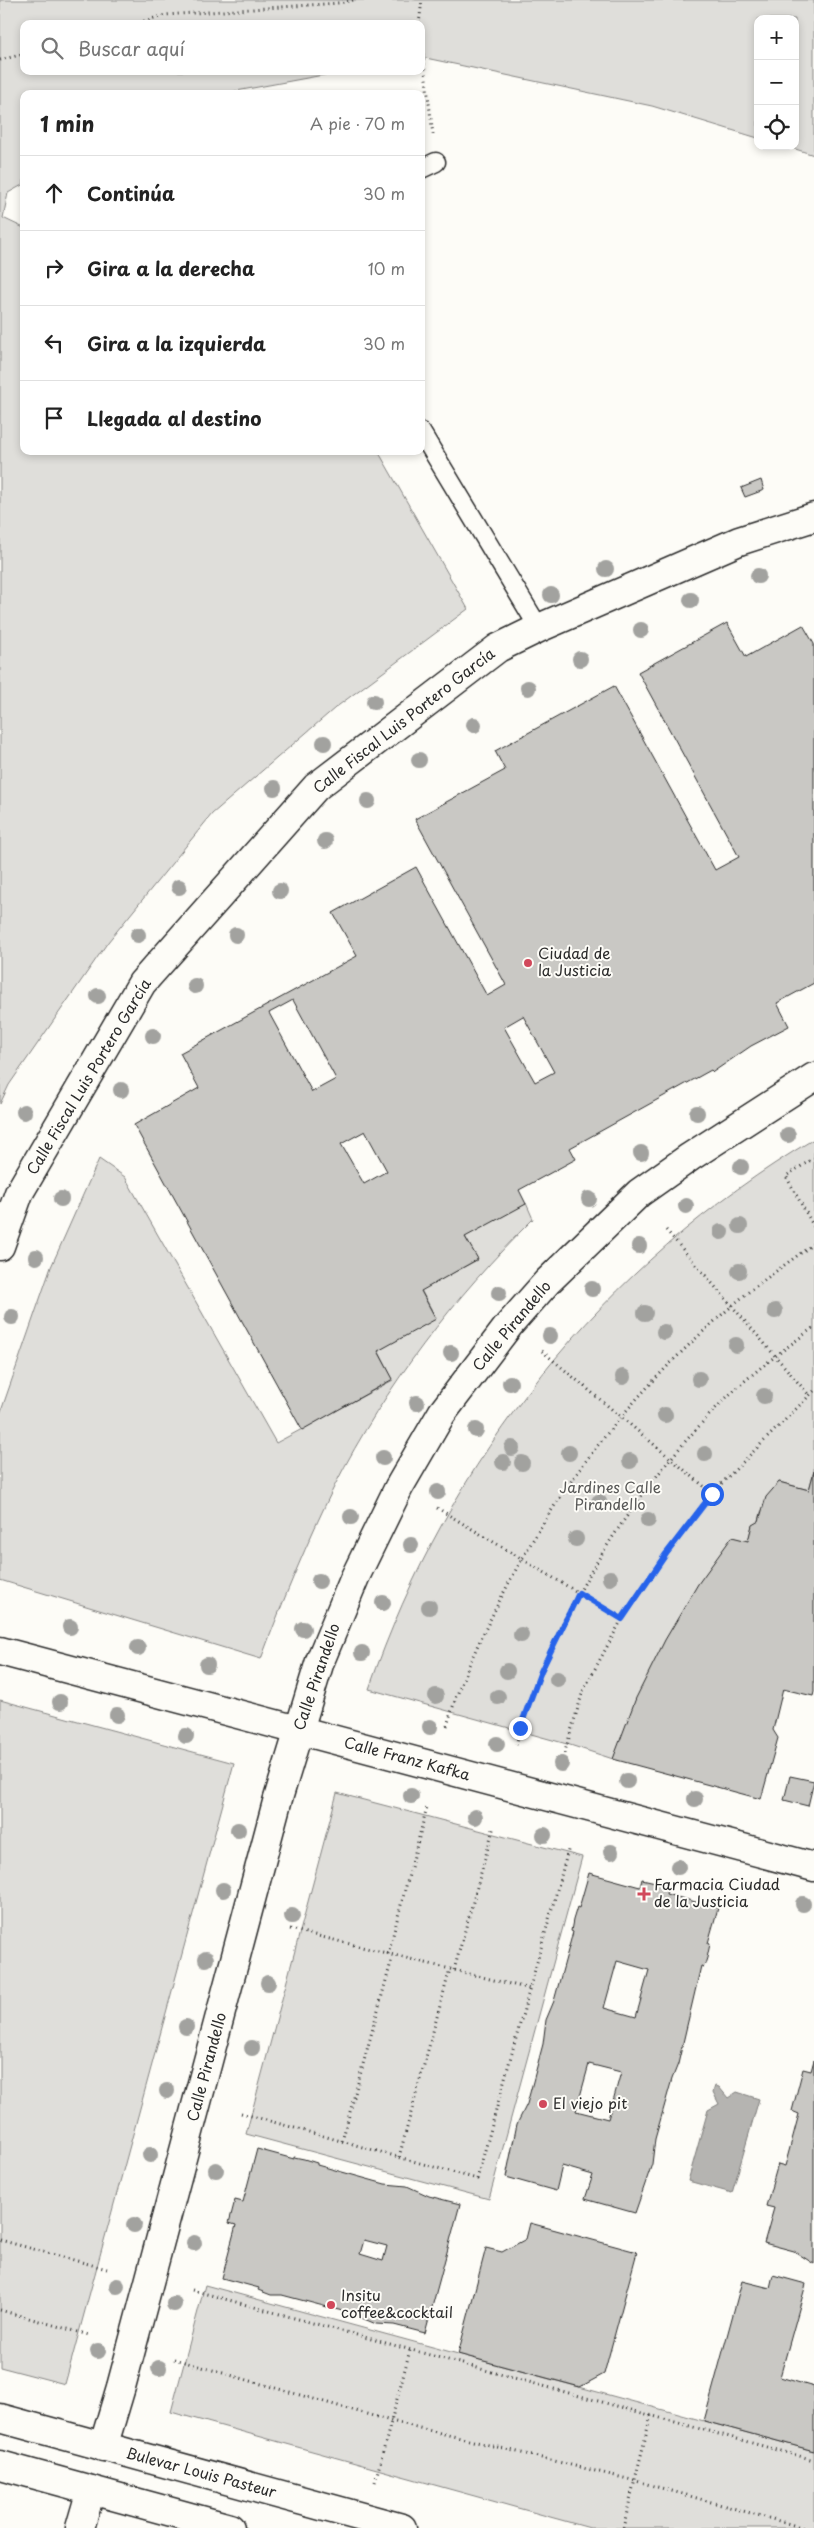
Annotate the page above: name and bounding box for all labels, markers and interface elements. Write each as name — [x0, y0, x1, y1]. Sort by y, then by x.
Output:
map controls — [754, 15, 799, 150]
button: + — [754, 15, 799, 60]
search box — [20, 20, 425, 75]
icon: search — [38, 34, 66, 62]
text: Buscar aquí — [78, 34, 185, 62]
button: − — [754, 60, 799, 105]
button: locate — [754, 105, 799, 150]
text: 1 min — [40, 107, 94, 139]
text: A pie · 70 m — [310, 111, 405, 135]
icon: ahead — [40, 179, 68, 207]
text: Continúa — [87, 179, 175, 207]
text: 30 m — [363, 181, 405, 205]
icon: right — [40, 254, 68, 282]
text: Gira a la derecha — [87, 254, 255, 282]
text: 10 m — [368, 256, 405, 280]
icon: left — [40, 329, 68, 357]
text: Gira a la izquierda — [87, 329, 266, 357]
text: 30 m — [363, 331, 405, 355]
icon: arrive — [40, 404, 68, 432]
text: Llegada al destino — [87, 404, 261, 432]
street label: Calle Fiscal Luis Portero García — [307, 641, 499, 798]
place label: Ciudad de la Justicia — [538, 941, 611, 981]
marker: Ciudad de la Justicia — [522, 957, 534, 969]
street label: Calle Fiscal Luis Portero García — [20, 974, 156, 1179]
street label: Calle Pirandello — [466, 1275, 556, 1375]
park label: Jardines Calle Pirandello — [559, 1475, 661, 1515]
route start — [701, 1483, 724, 1506]
street label: Calle Pirandello — [286, 1620, 345, 1733]
route end — [509, 1717, 532, 1740]
street label: Calle Franz Kafka — [342, 1730, 474, 1786]
place label: Farmacia Ciudad de la Justicia — [654, 1872, 780, 1912]
marker: Farmacia Ciudad de la Justicia — [638, 1888, 650, 1900]
street label: Calle Pirandello — [180, 2010, 231, 2124]
place label: El viejo pit — [553, 2091, 627, 2114]
marker: El viejo pit — [537, 2098, 549, 2110]
place label: Insitu coffee&cocktail — [341, 2283, 453, 2323]
marker: Insitu coffee&cocktail — [325, 2299, 337, 2311]
street label: Bulevar Louis Pasteur — [124, 2440, 279, 2503]

